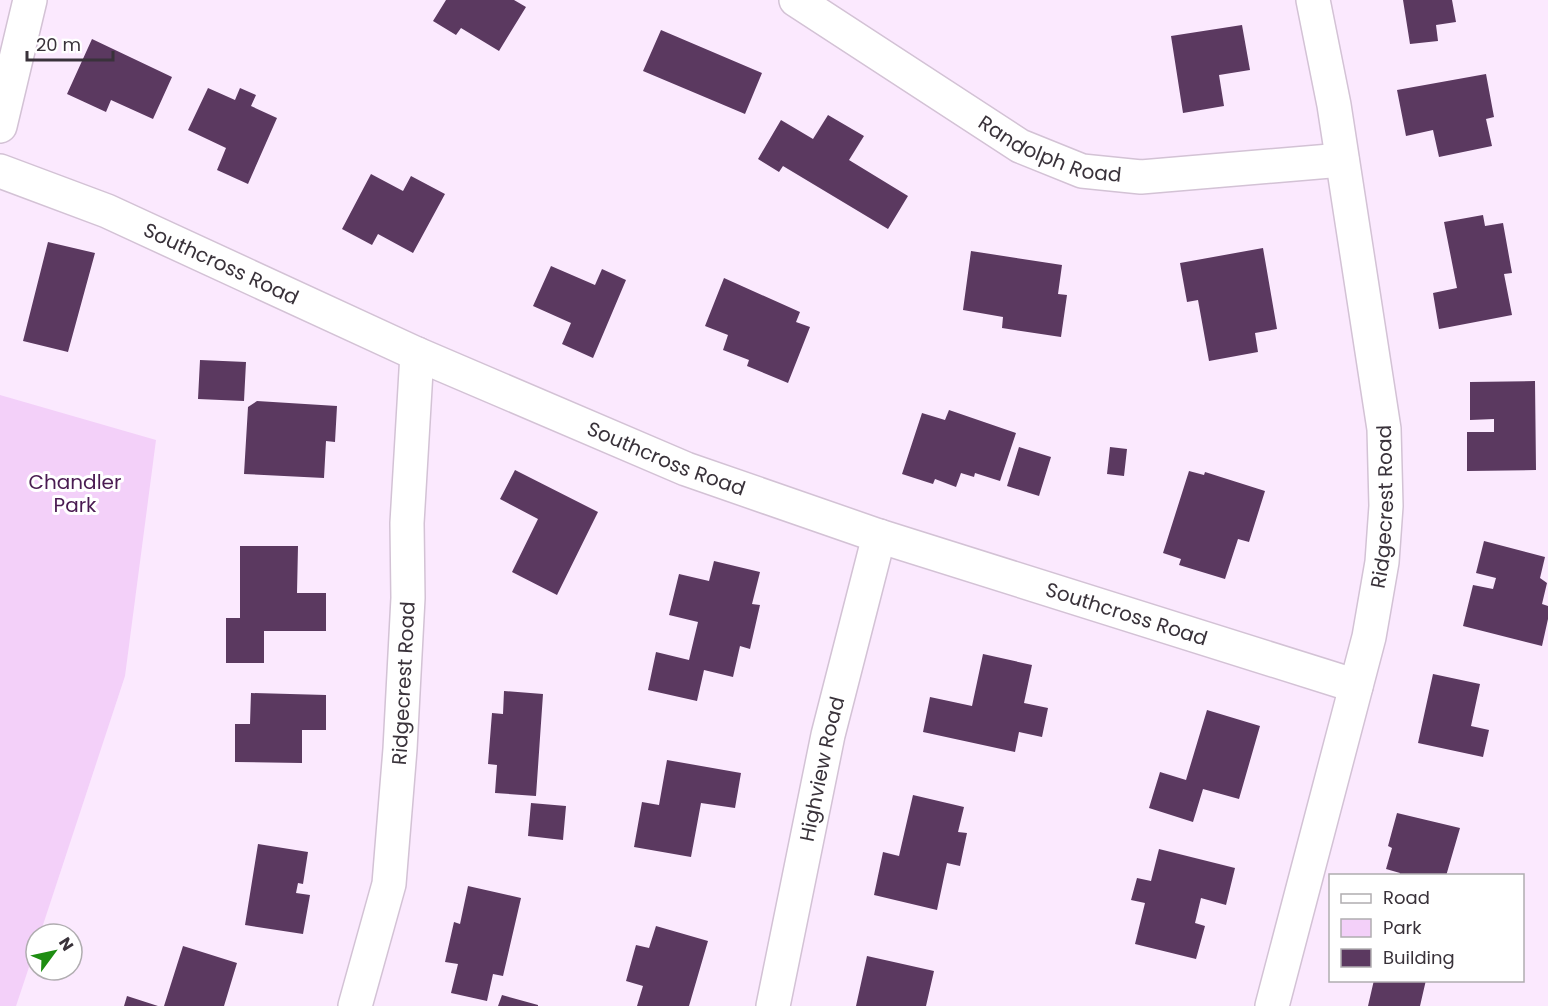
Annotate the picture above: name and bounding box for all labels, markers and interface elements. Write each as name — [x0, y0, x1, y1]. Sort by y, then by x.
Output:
scale bar — [27, 24, 112, 62]
text: 20 m — [36, 32, 81, 57]
street label: Randolph Road — [973, 109, 1123, 189]
street label: Southcross Road — [139, 216, 303, 312]
street label: Southcross Road — [583, 414, 749, 503]
street label: Ridgecrest Road — [1364, 425, 1400, 591]
park label: Chandler Park — [29, 468, 121, 519]
street label: Southcross Road — [1042, 575, 1211, 652]
street label: Ridgecrest Road — [385, 601, 422, 766]
street label: Highview Road — [793, 694, 851, 844]
legend — [1329, 874, 1524, 982]
text: Road — [1383, 885, 1430, 910]
text: Park — [1383, 915, 1422, 940]
north arrow — [24, 922, 84, 982]
text: N — [53, 933, 79, 955]
text: Building — [1383, 945, 1455, 970]

